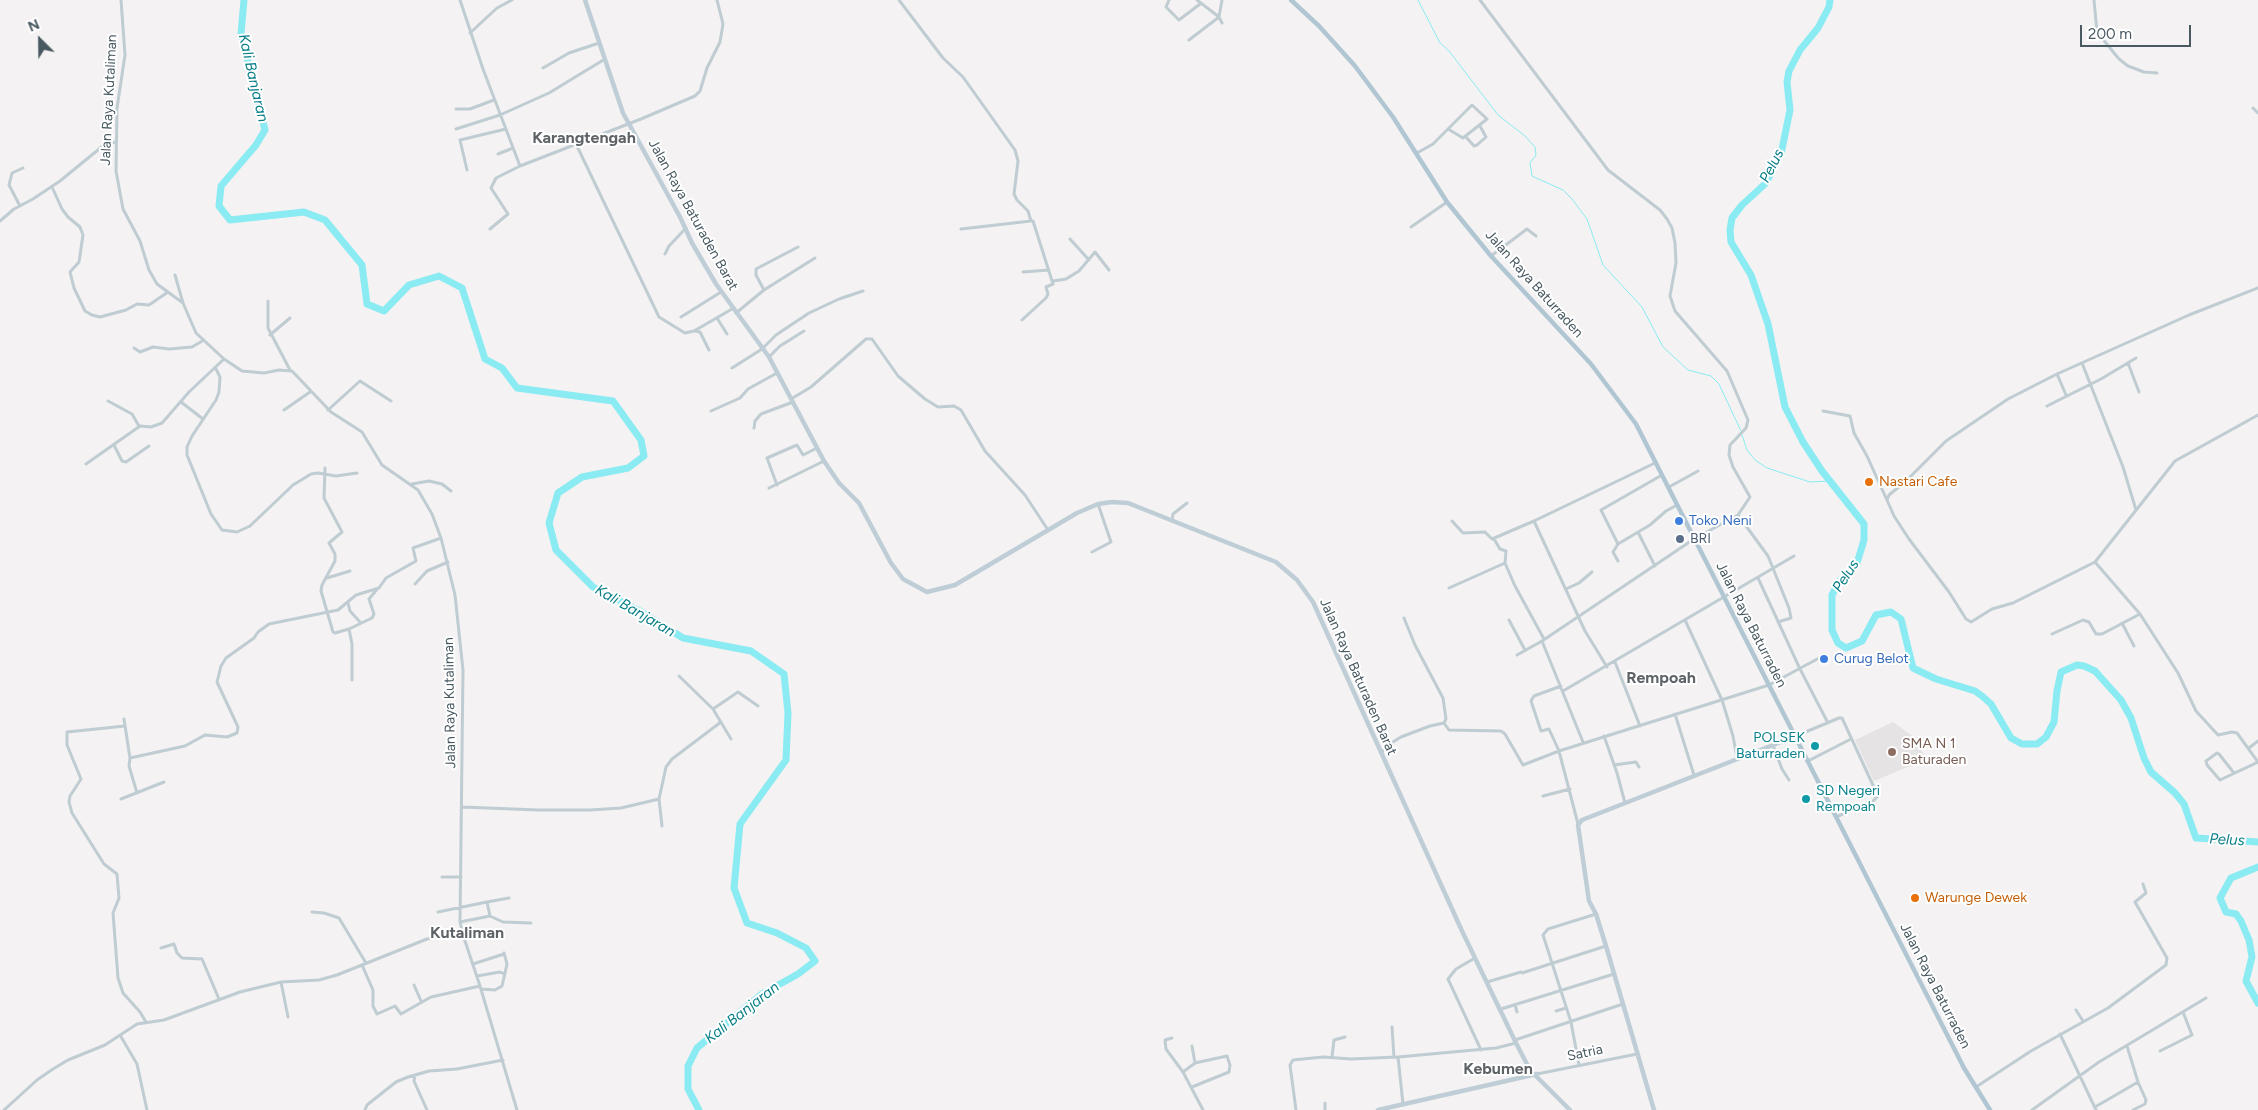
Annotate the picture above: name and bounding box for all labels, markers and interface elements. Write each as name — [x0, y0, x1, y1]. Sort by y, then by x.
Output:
north arrow — [15, 15, 65, 65]
scale bar — [2083, 15, 2194, 47]
text: N — [26, 16, 42, 36]
text: 200 m — [2088, 25, 2132, 43]
water label: Kali Banjaran — [234, 32, 272, 124]
street label: Jalan Raya Kutaliman — [97, 34, 121, 166]
district label: Karangtengah — [532, 128, 636, 148]
street label: Jalan Raya Baturaden Barat — [644, 137, 742, 293]
water label: Pelus — [1756, 146, 1788, 186]
street label: Jalan Raya Baturraden — [1481, 227, 1587, 341]
place label: Nastari Cafe — [1879, 474, 1957, 490]
marker: Nastari Cafe — [1863, 476, 1875, 488]
place label: Toko Neni — [1689, 513, 1752, 529]
marker: Toko Neni — [1673, 515, 1685, 527]
place label: BRI — [1690, 531, 1711, 547]
marker: BRI — [1674, 533, 1686, 545]
water label: Pelus — [1829, 556, 1863, 596]
street label: Jalan Raya Baturraden — [1712, 559, 1790, 691]
water label: Kali Banjaran — [592, 581, 678, 641]
street label: Jalan Raya Baturaden Barat — [1316, 596, 1400, 758]
street label: Jalan Raya Kutaliman — [440, 637, 460, 769]
place label: Curug Belot — [1834, 651, 1909, 667]
marker: Curug Belot — [1818, 653, 1830, 665]
district label: Rempoah — [1626, 668, 1696, 688]
place label: POLSEK Baturraden — [1736, 730, 1805, 762]
place label: SMA N 1 Baturaden — [1902, 736, 1966, 769]
marker: POLSEK Baturraden — [1809, 740, 1821, 752]
marker: SMA N 1 Baturaden — [1886, 746, 1898, 758]
place label: SD Negeri Rempoah — [1816, 783, 1880, 816]
marker: SD Negeri Rempoah — [1800, 793, 1812, 805]
water label: Pelus — [2209, 830, 2245, 850]
place label: Warunge Dewek — [1925, 890, 2027, 906]
marker: Warunge Dewek — [1909, 892, 1921, 904]
street label: Jalan Raya Baturraden — [1896, 920, 1974, 1052]
district label: Kutaliman — [430, 923, 504, 943]
water label: Kali Banjaran — [701, 978, 783, 1048]
street label: Satria — [1566, 1041, 1604, 1065]
district label: Kebumen — [1463, 1059, 1533, 1079]

